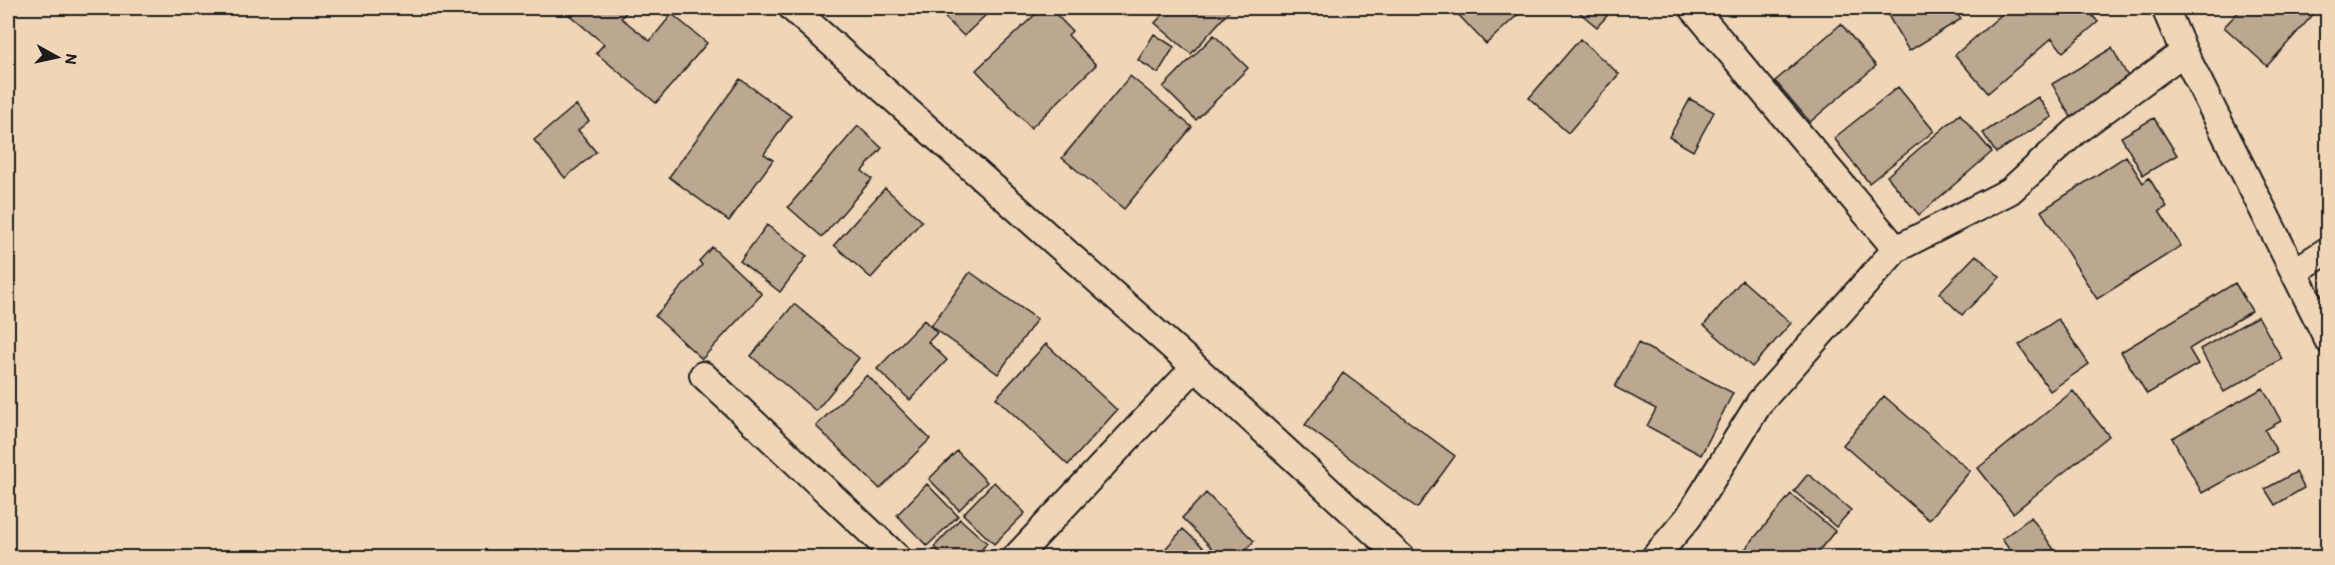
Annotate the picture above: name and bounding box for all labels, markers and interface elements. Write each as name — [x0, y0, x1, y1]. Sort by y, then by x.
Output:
north arrow — [27, 27, 87, 87]
text: N — [61, 52, 82, 66]

